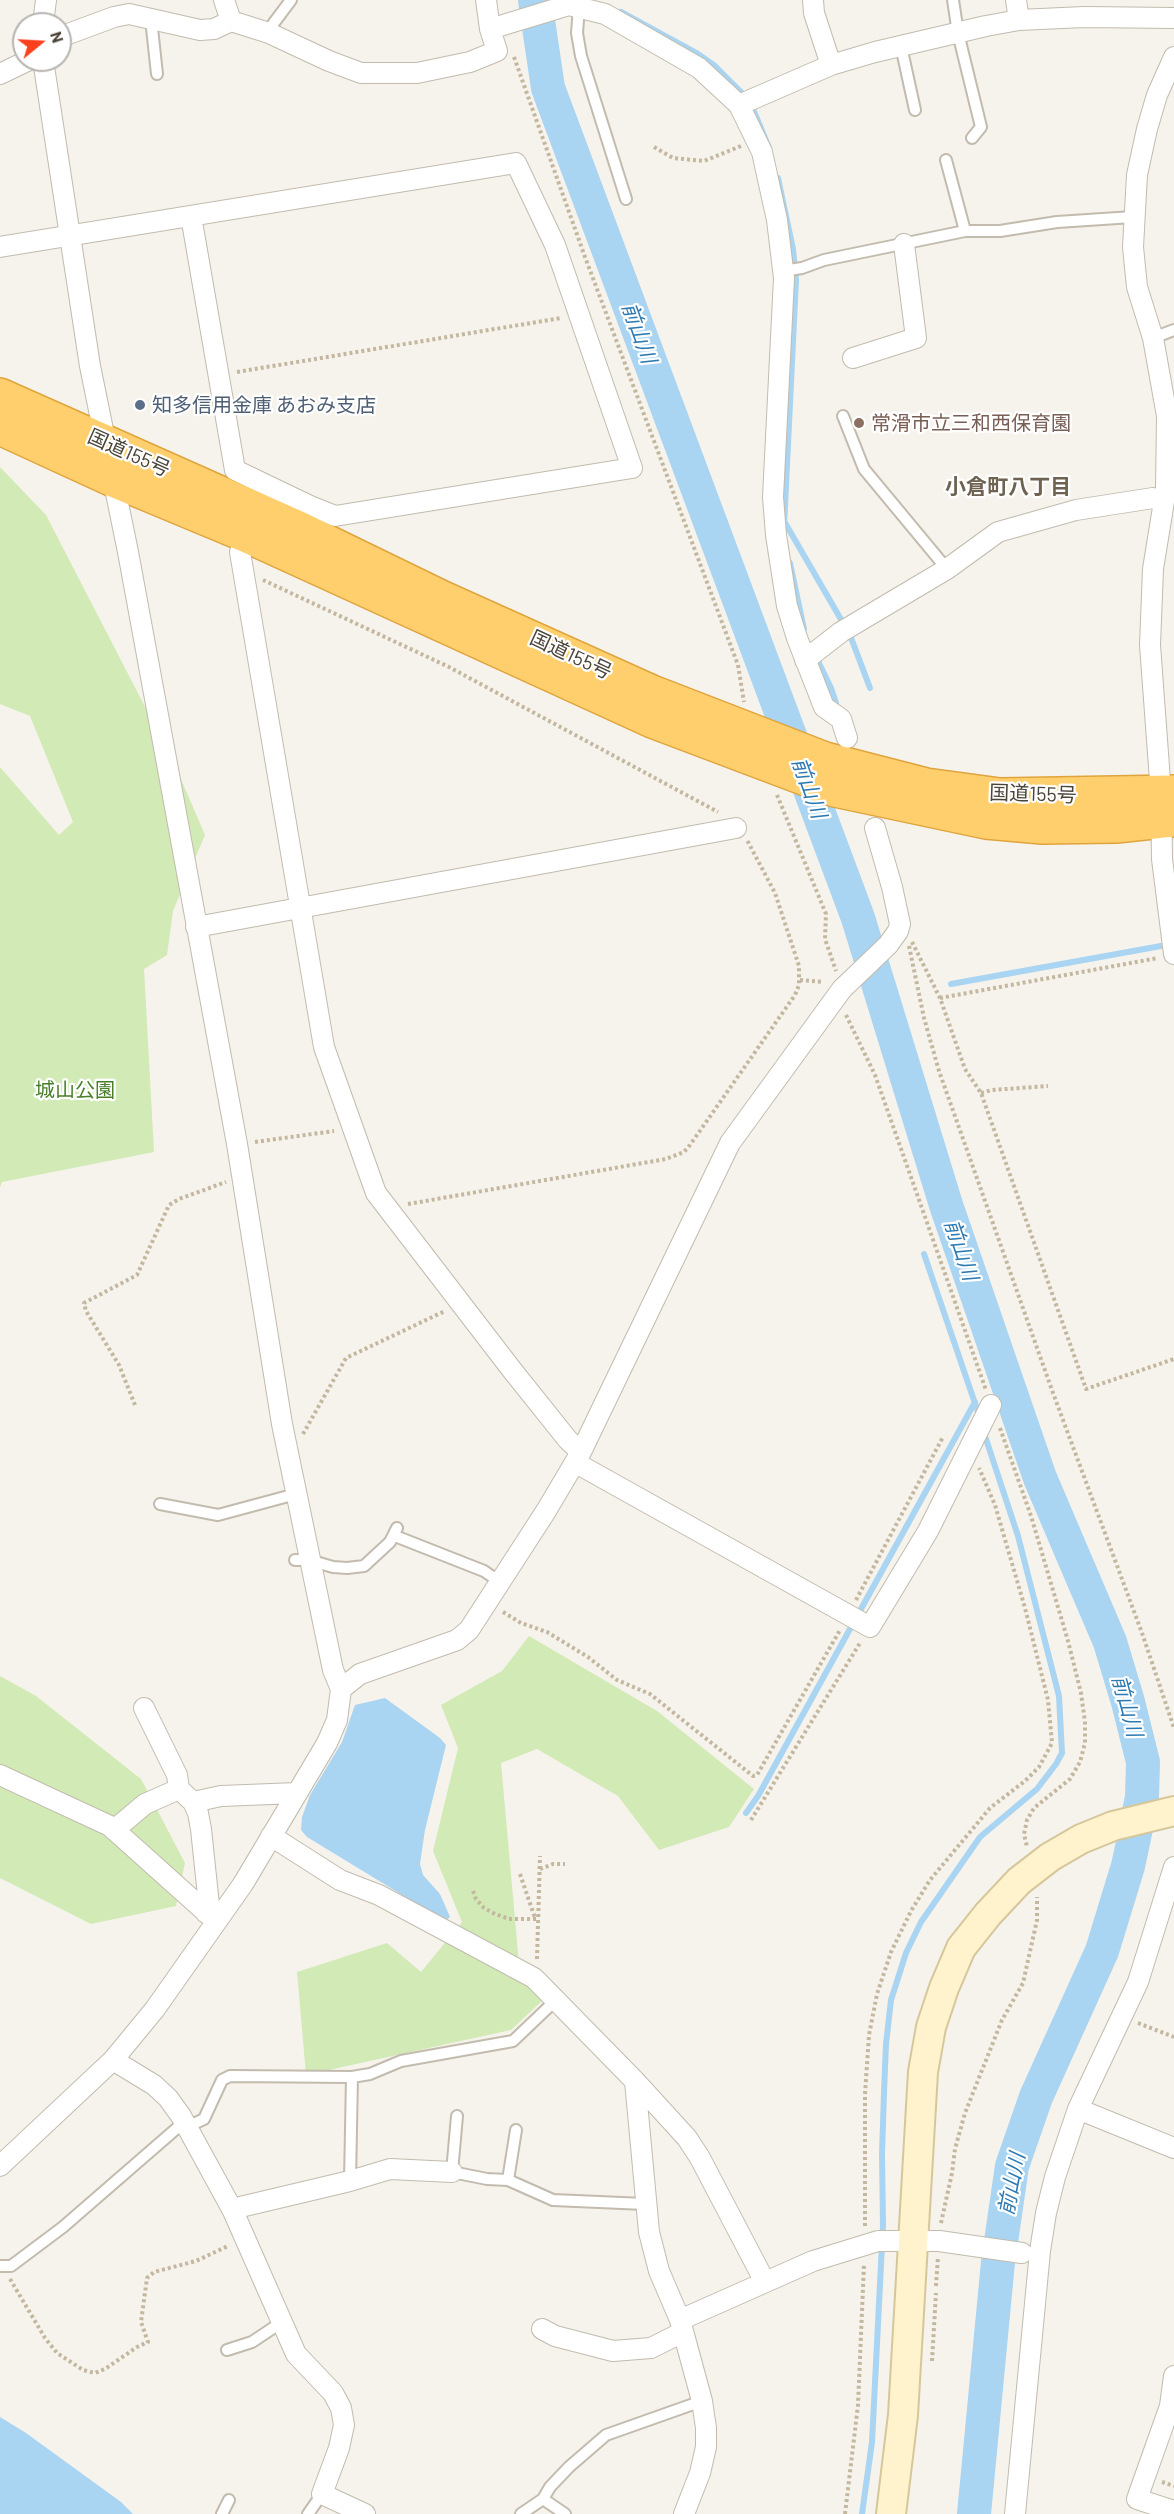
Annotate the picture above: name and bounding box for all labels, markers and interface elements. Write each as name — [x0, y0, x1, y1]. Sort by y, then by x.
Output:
north arrow — [12, 12, 72, 72]
text: N — [47, 29, 68, 45]
water label: 前山川 — [616, 299, 662, 367]
place label: 知多信用金庫 あおみ支店 — [152, 393, 376, 417]
marker: 知多信用金庫 あおみ支店 — [133, 398, 147, 412]
place label: 常滑市立三和西保育園 — [871, 411, 1071, 435]
marker: 常滑市立三和西保育園 — [852, 416, 866, 430]
street label: 国道155号 — [84, 424, 174, 482]
district label: 小倉町八丁目 — [945, 474, 1071, 500]
street label: 国道155号 — [526, 626, 616, 684]
water label: 前山川 — [786, 754, 832, 822]
street label: 国道155号 — [989, 780, 1077, 808]
park label: 城山公園 — [35, 1078, 115, 1102]
water label: 前山川 — [939, 1216, 983, 1284]
water label: 前山川 — [1107, 1672, 1147, 1740]
water label: 前山川 — [994, 2151, 1030, 2217]

